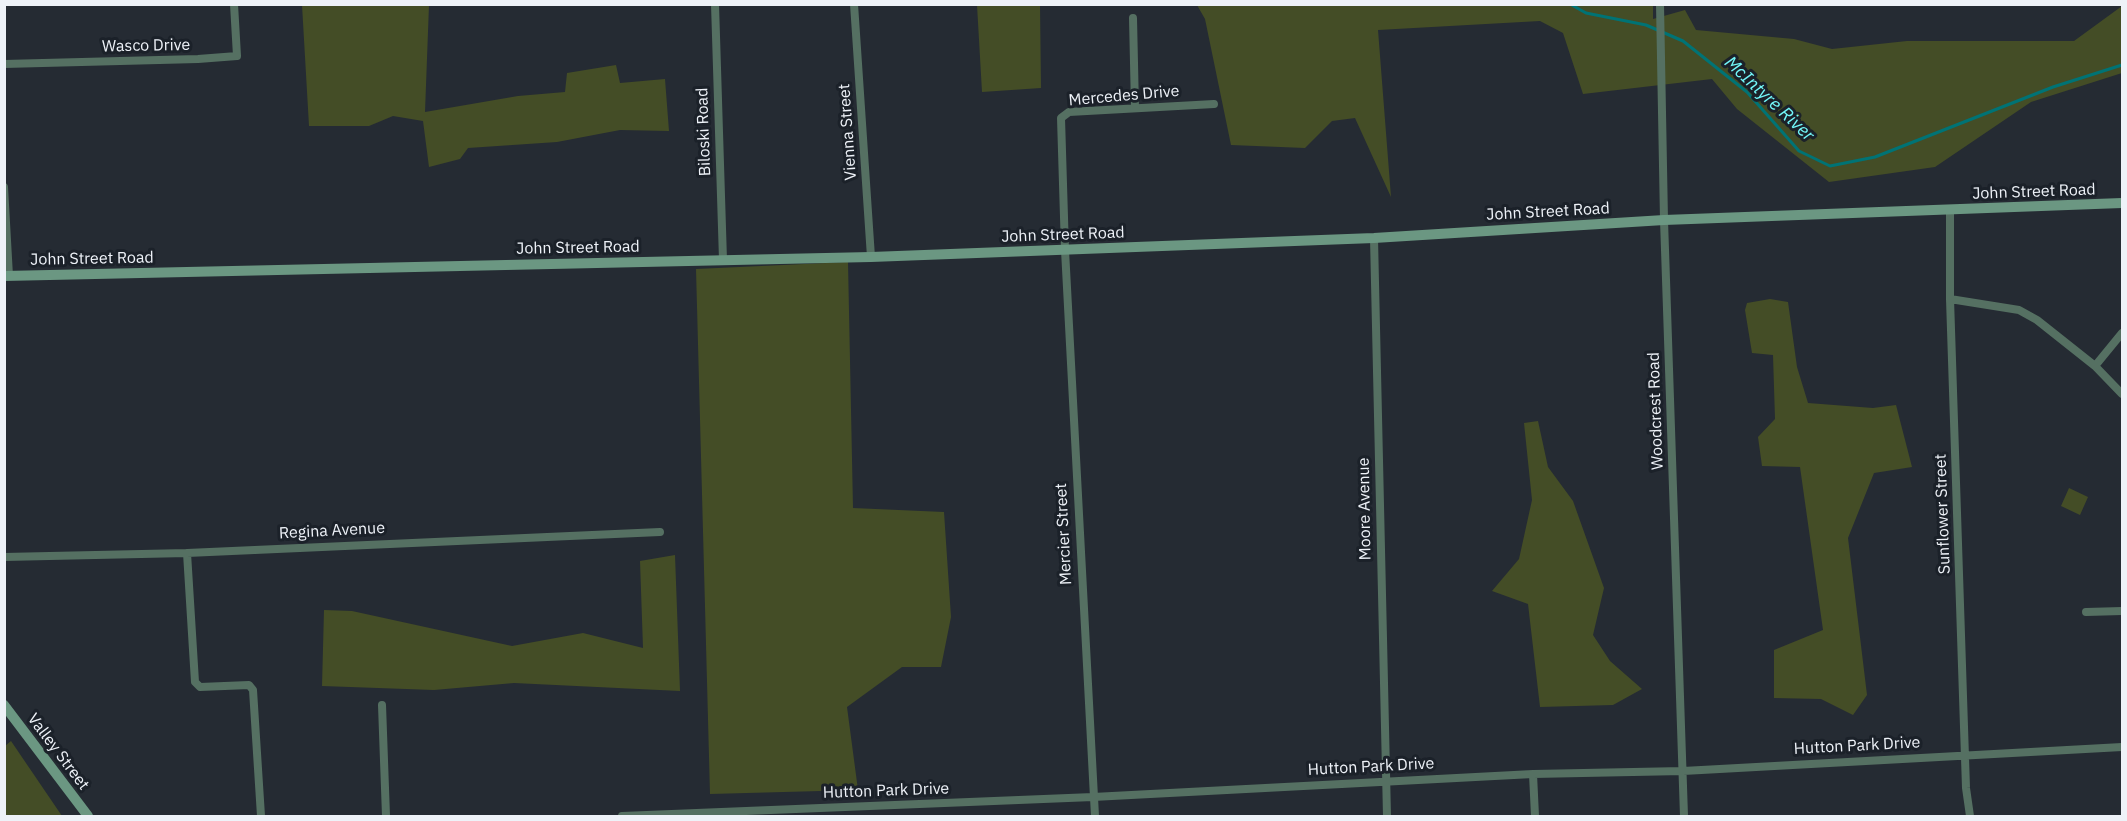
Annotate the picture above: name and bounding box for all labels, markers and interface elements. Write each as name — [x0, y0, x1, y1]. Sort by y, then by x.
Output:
street label: Wasco Drive — [102, 36, 190, 56]
water label: McIntyre River — [1720, 52, 1818, 146]
street label: Mercedes Drive — [1068, 82, 1180, 110]
street label: Vienna Street — [835, 83, 861, 181]
street label: Biloski Road — [693, 87, 715, 177]
street label: John Street Road — [1972, 180, 2096, 204]
street label: John Street Road — [1486, 199, 1610, 225]
street label: John Street Road — [1001, 223, 1125, 247]
street label: John Street Road — [516, 237, 640, 259]
street label: John Street Road — [30, 248, 154, 270]
street label: Woodcrest Road — [1644, 352, 1668, 470]
street label: Sunflower Street — [1931, 453, 1955, 575]
street label: Moore Avenue — [1355, 457, 1375, 561]
street label: Mercier Street — [1052, 483, 1076, 585]
street label: Regina Avenue — [279, 519, 385, 543]
street label: Valley Street — [23, 710, 93, 794]
street label: Hutton Park Drive — [1793, 733, 1921, 759]
street label: Hutton Park Drive — [1307, 754, 1435, 780]
street label: Hutton Park Drive — [822, 779, 950, 803]

